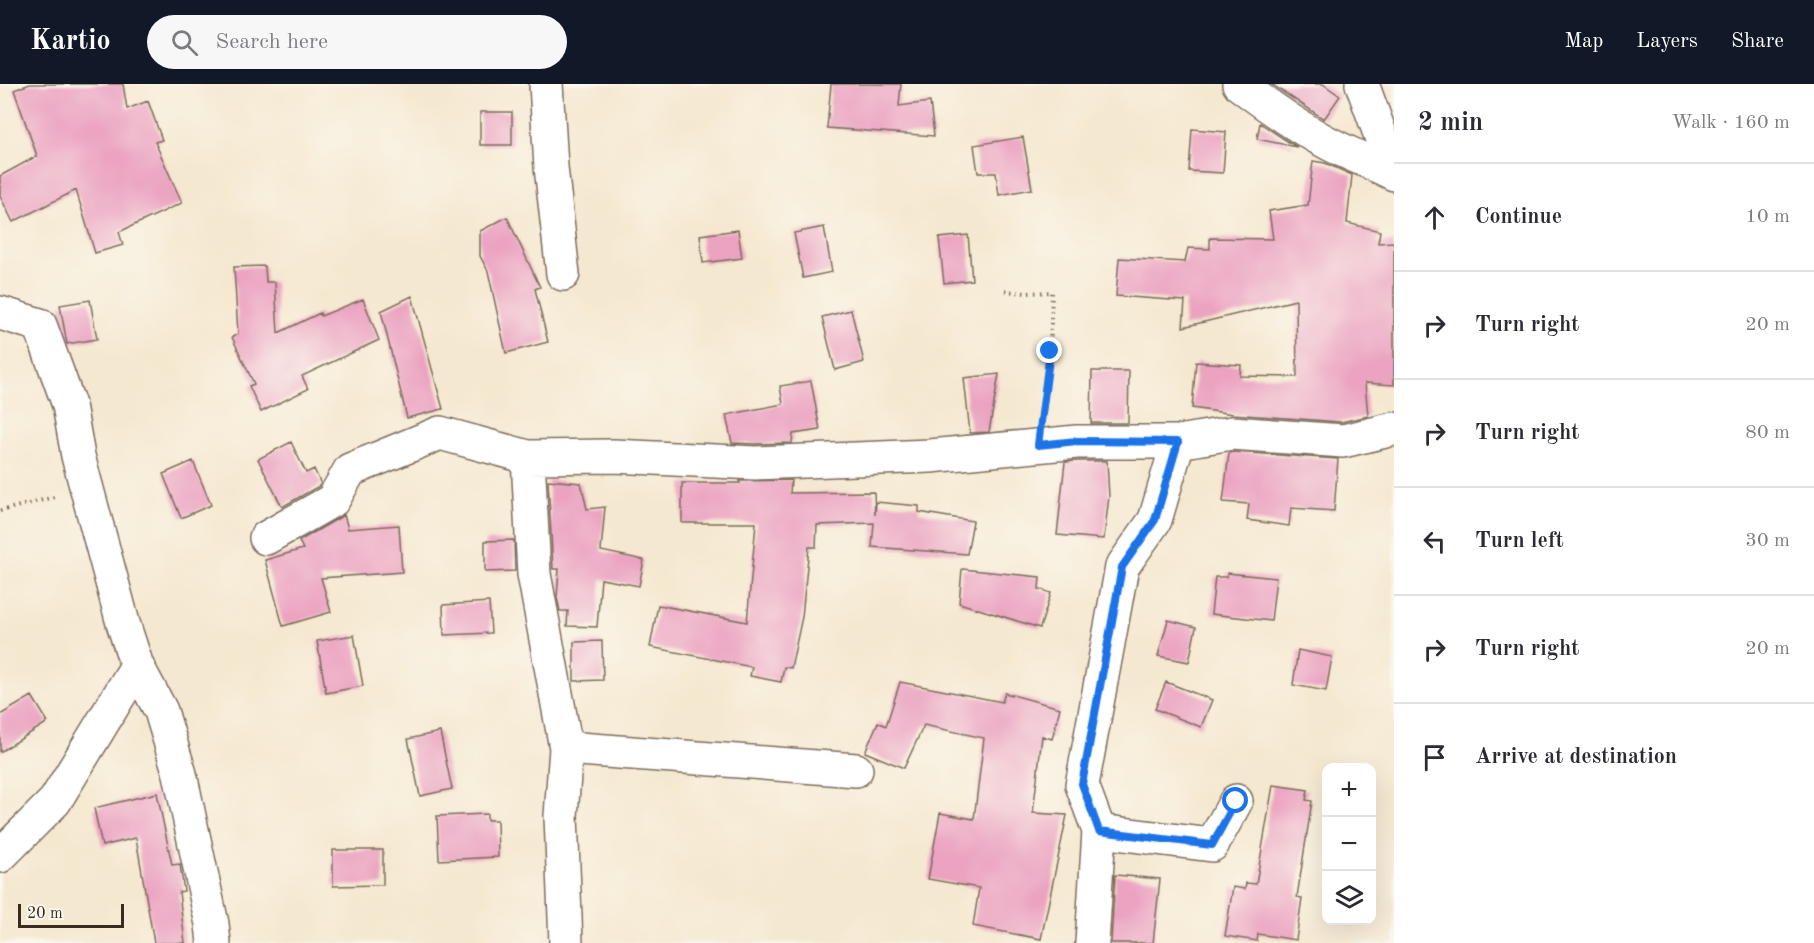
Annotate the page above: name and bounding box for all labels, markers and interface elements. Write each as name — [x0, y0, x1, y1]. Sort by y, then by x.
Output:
search box — [147, 15, 567, 69]
icon: search — [168, 26, 201, 59]
text: Kartio — [30, 28, 111, 56]
text: Search here — [216, 31, 328, 53]
text: Map — [1564, 31, 1603, 52]
text: Layers — [1636, 31, 1698, 52]
text: Share — [1731, 31, 1784, 52]
text: 2 min — [1418, 110, 1483, 136]
text: Walk · 160 m — [1671, 113, 1790, 133]
icon: ahead — [1418, 201, 1451, 234]
text: Continue — [1475, 206, 1562, 228]
text: 10 m — [1745, 207, 1790, 227]
icon: right — [1418, 309, 1451, 342]
text: Turn right — [1475, 314, 1579, 336]
text: 20 m — [1745, 315, 1790, 335]
route end — [1036, 337, 1062, 363]
icon: right — [1418, 417, 1451, 450]
text: Turn right — [1475, 422, 1579, 444]
text: 80 m — [1745, 423, 1790, 443]
icon: left — [1418, 525, 1451, 558]
text: Turn left — [1475, 530, 1564, 552]
text: 30 m — [1745, 531, 1790, 551]
icon: right — [1418, 633, 1451, 666]
text: Turn right — [1475, 638, 1579, 660]
text: 20 m — [1745, 639, 1790, 659]
icon: arrive — [1418, 741, 1451, 774]
text: Arrive at destination — [1475, 746, 1677, 768]
map controls — [1322, 763, 1376, 925]
button: + — [1322, 763, 1376, 817]
route start — [1222, 787, 1248, 813]
button: − — [1322, 817, 1376, 871]
button: layers — [1322, 871, 1376, 925]
scale bar — [18, 901, 124, 928]
text: 20 m — [27, 906, 63, 922]

